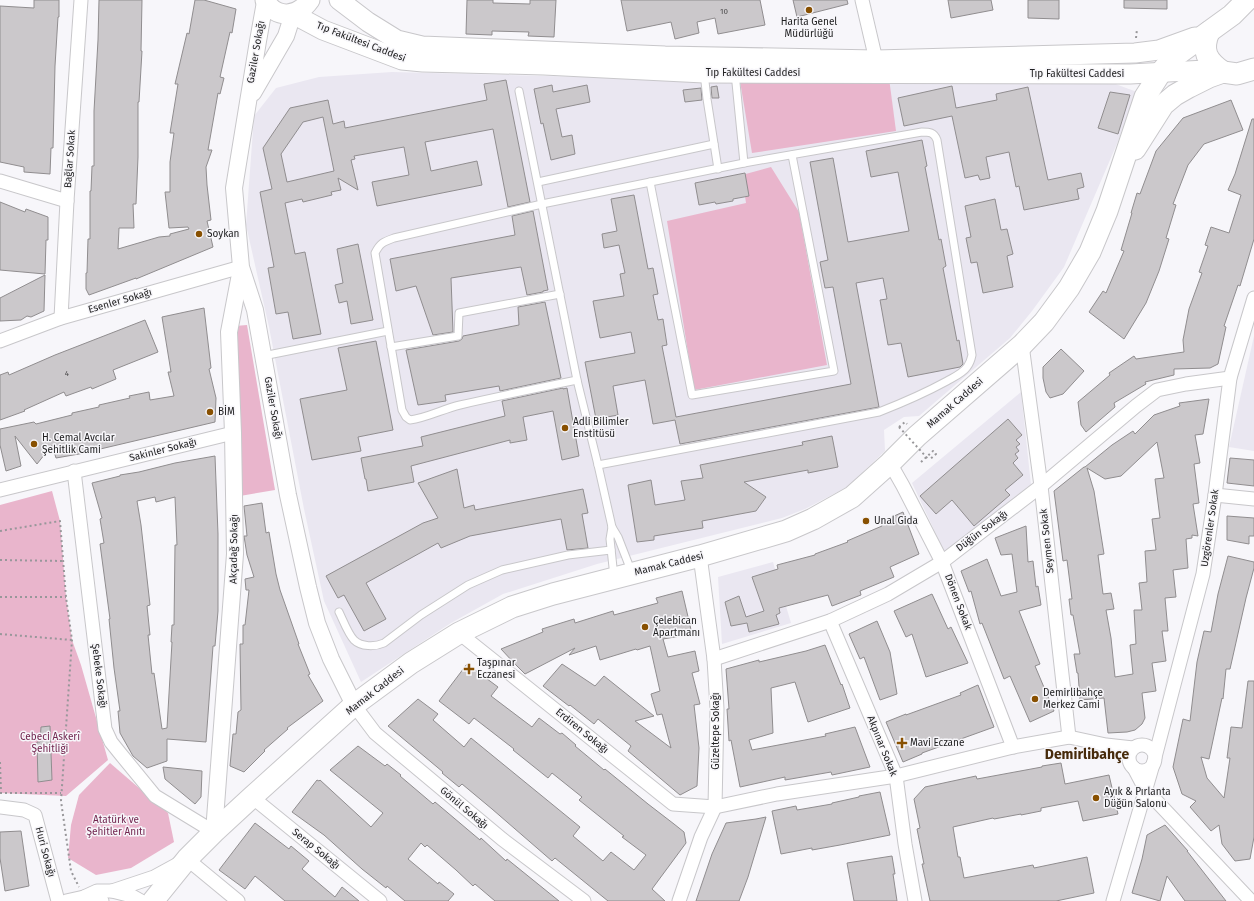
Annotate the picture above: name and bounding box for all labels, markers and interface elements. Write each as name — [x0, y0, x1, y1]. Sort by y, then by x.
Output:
marker: Harita Genel Müdürlüğü — [804, 5, 814, 15]
house number: 10 — [720, 7, 728, 16]
place label: Harita Genel Müdürlüğü — [781, 16, 837, 40]
street label: Tıp Fakültesi Caddesi — [315, 19, 408, 65]
street label: Gaziler Sokağı — [245, 20, 267, 84]
street label: Tıp Fakültesi Caddesi — [706, 67, 801, 79]
street label: Tıp Fakültesi Caddesi — [1030, 68, 1125, 80]
street label: Bağlar Sokak — [62, 129, 78, 188]
place label: Soykan — [207, 228, 239, 240]
marker: Soykan — [194, 229, 204, 239]
street label: Esenler Sokağı — [87, 286, 153, 316]
house number: 4 — [65, 369, 70, 378]
street label: Mamak Caddesi — [924, 375, 986, 431]
street label: Gaziler Sokağı — [262, 376, 284, 440]
place label: BİM — [218, 404, 235, 418]
marker: BİM — [205, 407, 215, 417]
place label: Adli Bilimler Enstitüsü — [573, 416, 629, 440]
marker: Adli Bilimler Enstitüsü — [560, 423, 570, 433]
place label: H. Cemal Avcılar Şehitlik Cami — [42, 432, 115, 456]
street label: Sakinler Sokağı — [128, 436, 198, 464]
marker: H. Cemal Avcılar Şehitlik Cami — [29, 439, 39, 449]
street label: Uzgörenler Sokak — [1199, 488, 1222, 568]
street label: Seymen Sokak — [1038, 507, 1056, 574]
street label: Düğün Sokağı — [954, 508, 1010, 554]
street label: Akçadağ Sokağı — [227, 514, 241, 584]
place label: Unal Gida — [874, 515, 918, 527]
marker: Unal Gida — [861, 516, 871, 526]
street label: Mamak Caddesi — [633, 550, 705, 578]
street label: Dönen Sokak — [942, 572, 974, 632]
place label: Çelebican Apartmanı — [653, 615, 700, 639]
marker: Çelebican Apartmanı — [640, 622, 650, 632]
street label: Şebeke Sokağı — [89, 643, 109, 709]
place label: Taşpınar Eczanesi — [477, 657, 516, 681]
street label: Mamak Caddesi — [343, 664, 407, 718]
marker: Taşpınar Eczanesi — [464, 664, 474, 674]
place label: Demirlibahçe Merkez Cami — [1043, 687, 1103, 711]
street label: Güzeltepe Sokağı — [710, 692, 722, 770]
marker: Demirlibahçe Merkez Cami — [1030, 694, 1040, 704]
street label: Erdiren Sokağı — [553, 706, 611, 756]
street label: Akpınar Sokak — [864, 714, 900, 779]
park label: Cebeci Askerî Şehitliği — [20, 731, 81, 755]
place label: Mavi Eczane — [910, 737, 964, 749]
marker: Mavi Eczane — [897, 738, 907, 748]
district label: Demirlibahçe — [1045, 746, 1129, 764]
street label: Gönül Sokağı — [438, 784, 490, 832]
place label: Ayık & Pırlanta Düğün Salonu — [1104, 786, 1171, 810]
marker: Ayık & Pırlanta Düğün Salonu — [1091, 793, 1101, 803]
park label: Atatürk ve Şehitler Anıtı — [87, 814, 145, 838]
street label: Huri Sokağı — [33, 826, 57, 878]
street label: Serap Sokağı — [290, 826, 342, 872]

